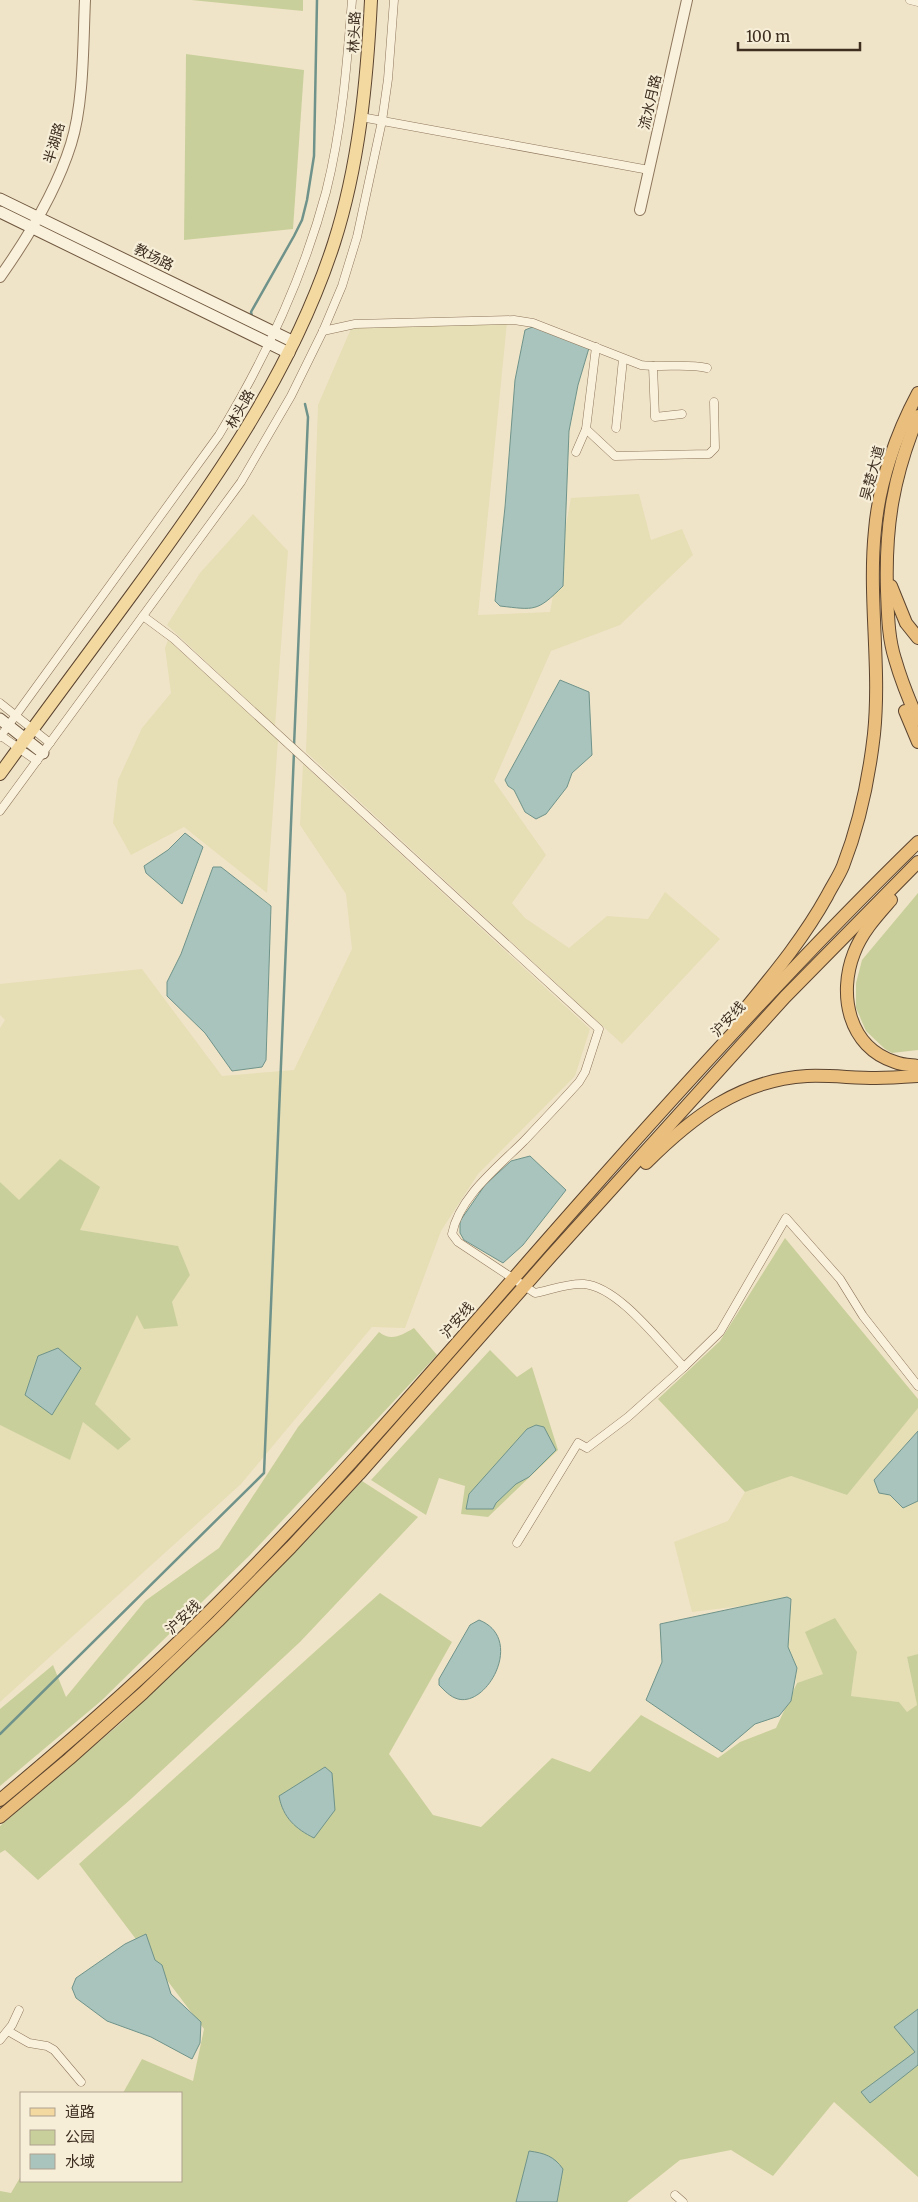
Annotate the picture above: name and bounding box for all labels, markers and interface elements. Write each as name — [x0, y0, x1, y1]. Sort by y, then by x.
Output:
street label: 林头路 — [344, 11, 364, 53]
scale bar — [738, 20, 860, 52]
text: 100 m — [746, 27, 790, 46]
street label: 流水月路 — [635, 73, 665, 131]
street label: 半湖路 — [40, 120, 68, 166]
street label: 教场路 — [131, 240, 177, 274]
street label: 林头路 — [222, 386, 258, 432]
street label: 吴楚大道 — [856, 444, 888, 502]
street label: 沪安线 — [707, 998, 749, 1040]
street label: 沪安线 — [436, 1298, 478, 1342]
street label: 沪安线 — [162, 1596, 204, 1638]
legend — [20, 2092, 182, 2182]
text: 道路 — [65, 2102, 95, 2121]
text: 公园 — [65, 2127, 95, 2146]
text: 水域 — [65, 2152, 95, 2171]

